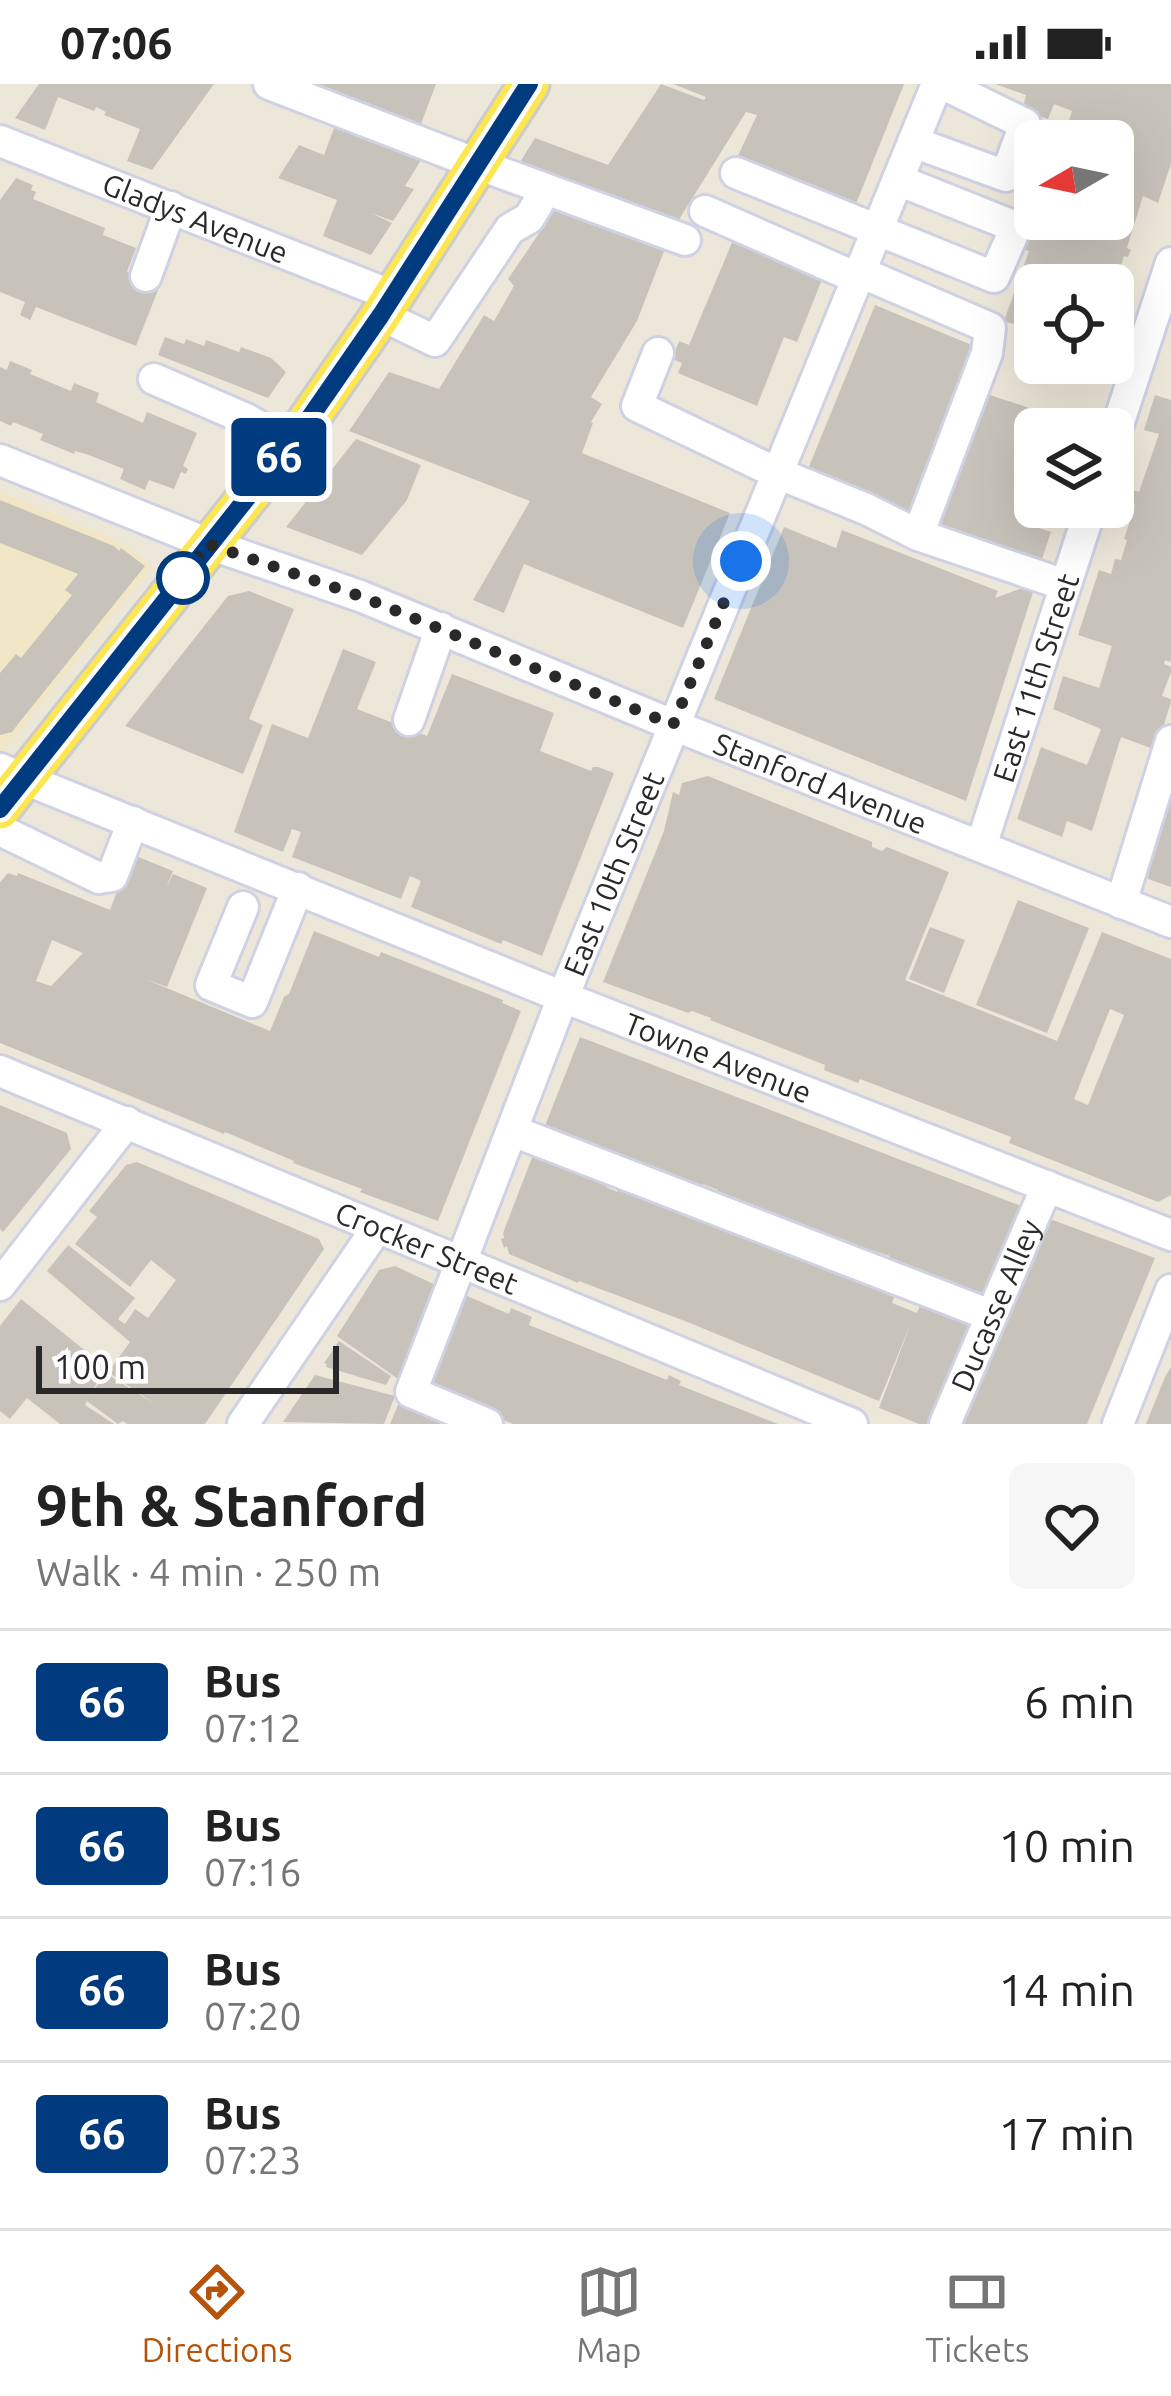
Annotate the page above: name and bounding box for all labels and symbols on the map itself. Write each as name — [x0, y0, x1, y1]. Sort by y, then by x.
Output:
north arrow — [1014, 120, 1134, 240]
street label: Gladys Avenue — [98, 166, 293, 270]
line badge: 66 — [225, 418, 333, 496]
your location — [711, 531, 771, 591]
unlabelled marker — [158, 553, 208, 603]
street label: East 11th Street — [986, 569, 1085, 786]
street label: Stanford Avenue — [709, 726, 932, 841]
street label: East 10th Street — [557, 766, 671, 981]
street label: Towne Avenue — [620, 1006, 816, 1110]
street label: Crocker Street — [330, 1195, 523, 1301]
street label: Ducasse Alley — [944, 1214, 1048, 1396]
scale bar — [36, 1340, 339, 1393]

